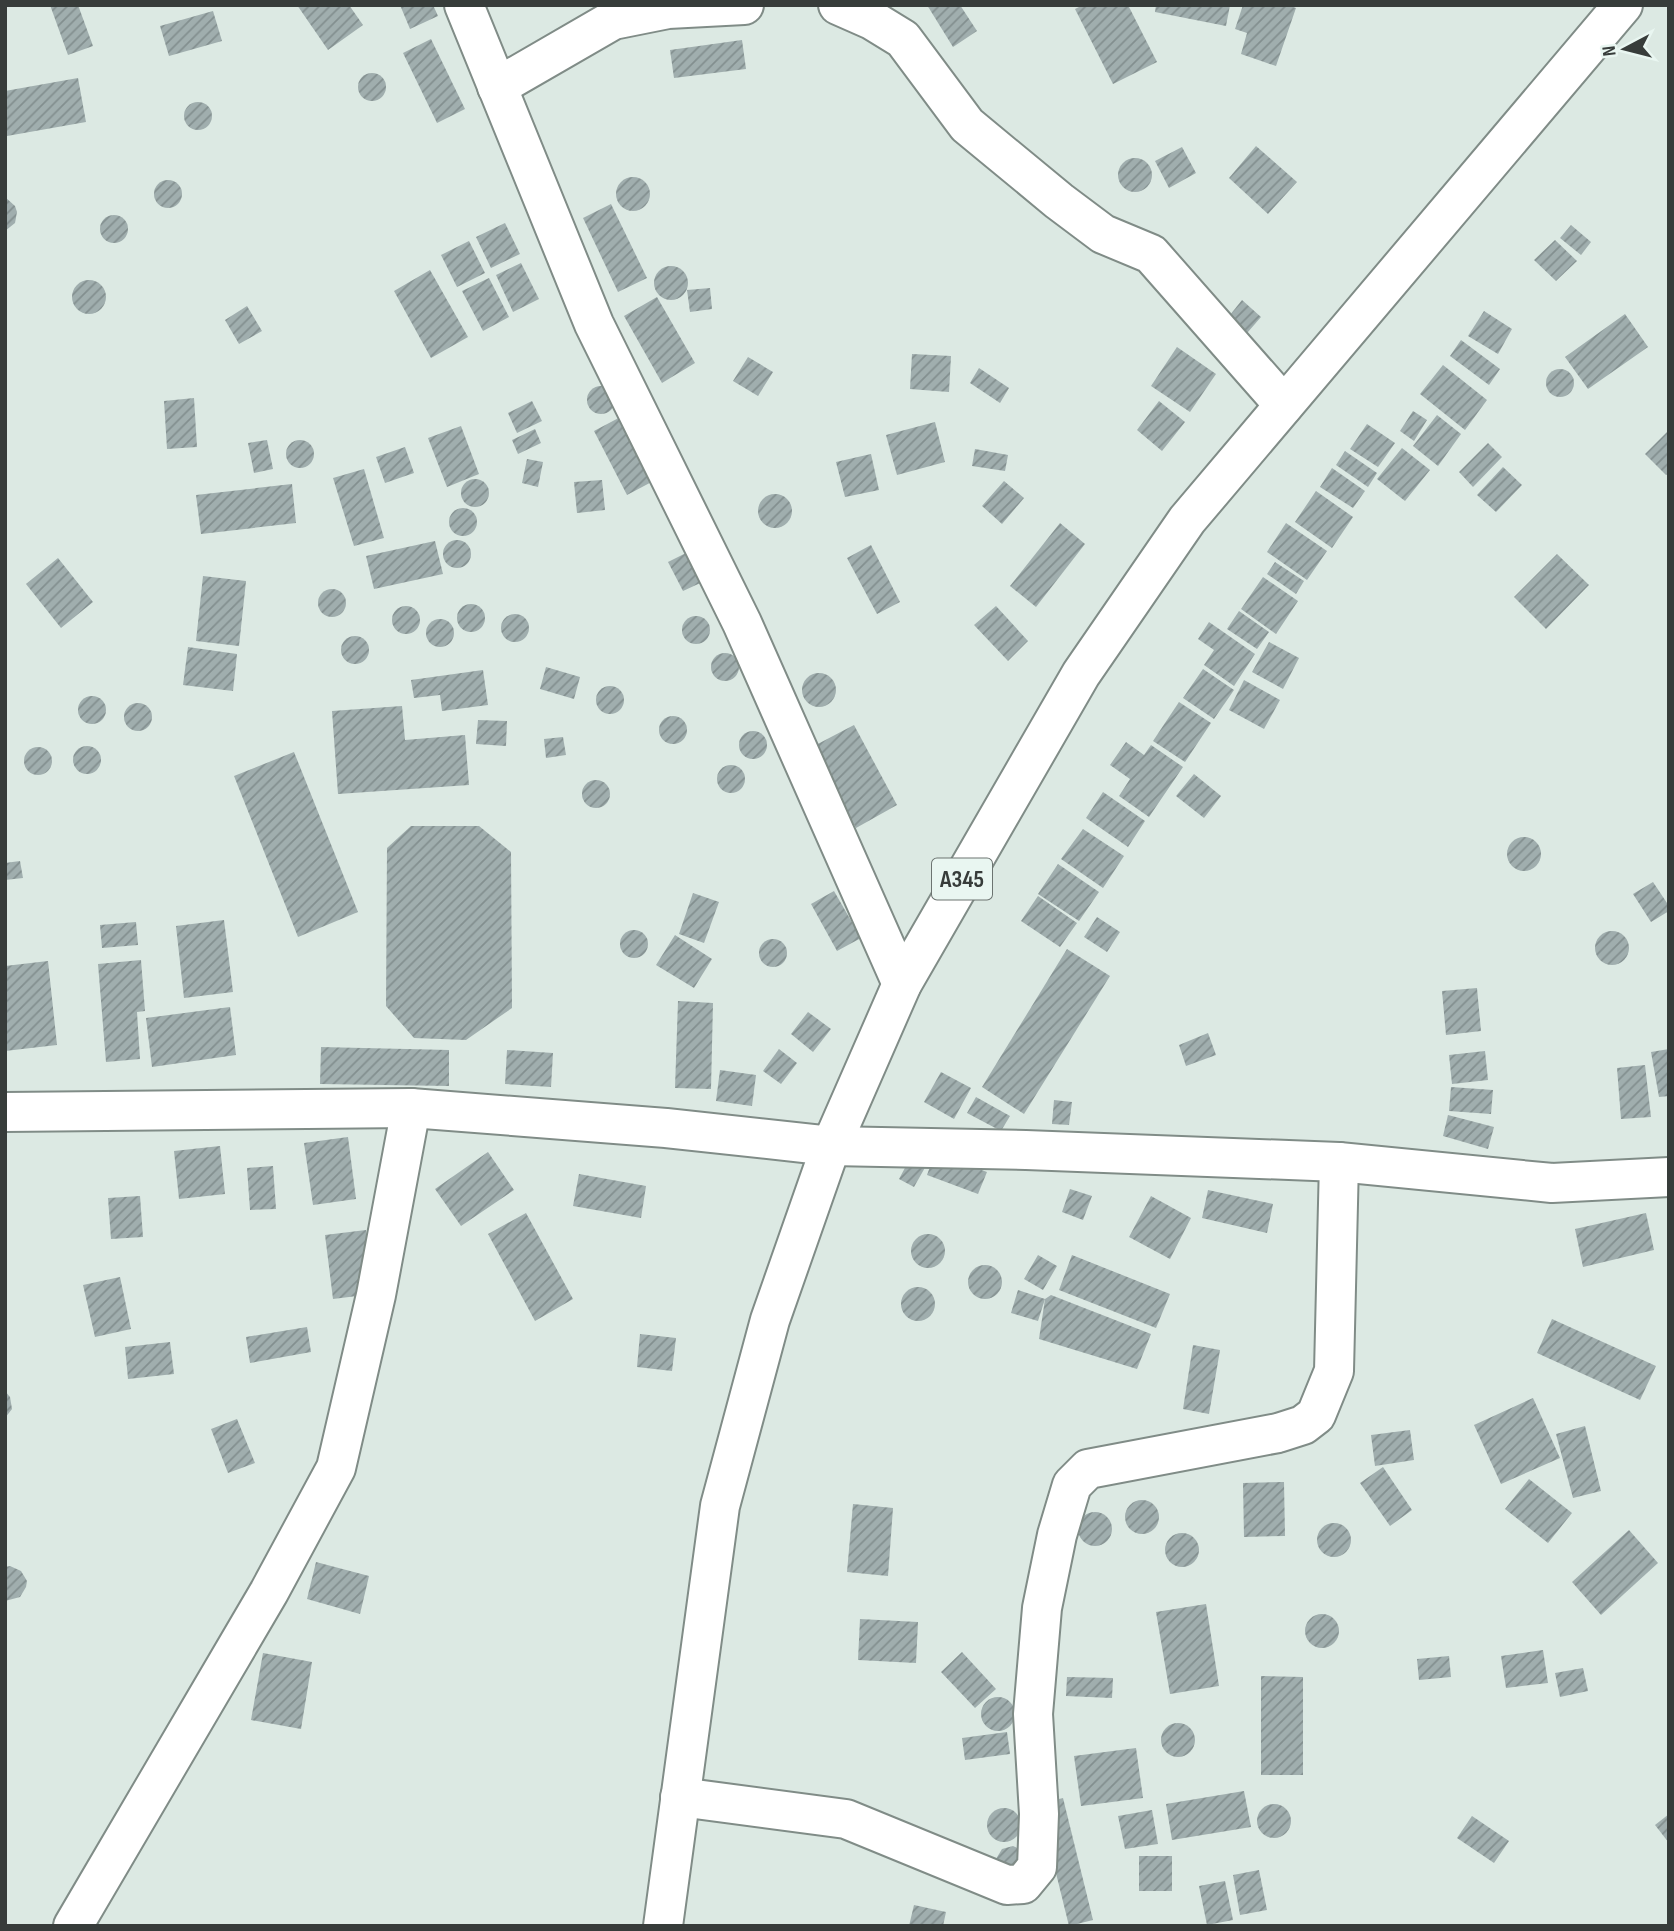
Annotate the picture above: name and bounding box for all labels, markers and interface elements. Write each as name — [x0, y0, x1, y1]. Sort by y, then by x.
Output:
north arrow — [1590, 14, 1660, 84]
text: N — [1598, 44, 1622, 57]
road number: A345 — [932, 858, 992, 900]

